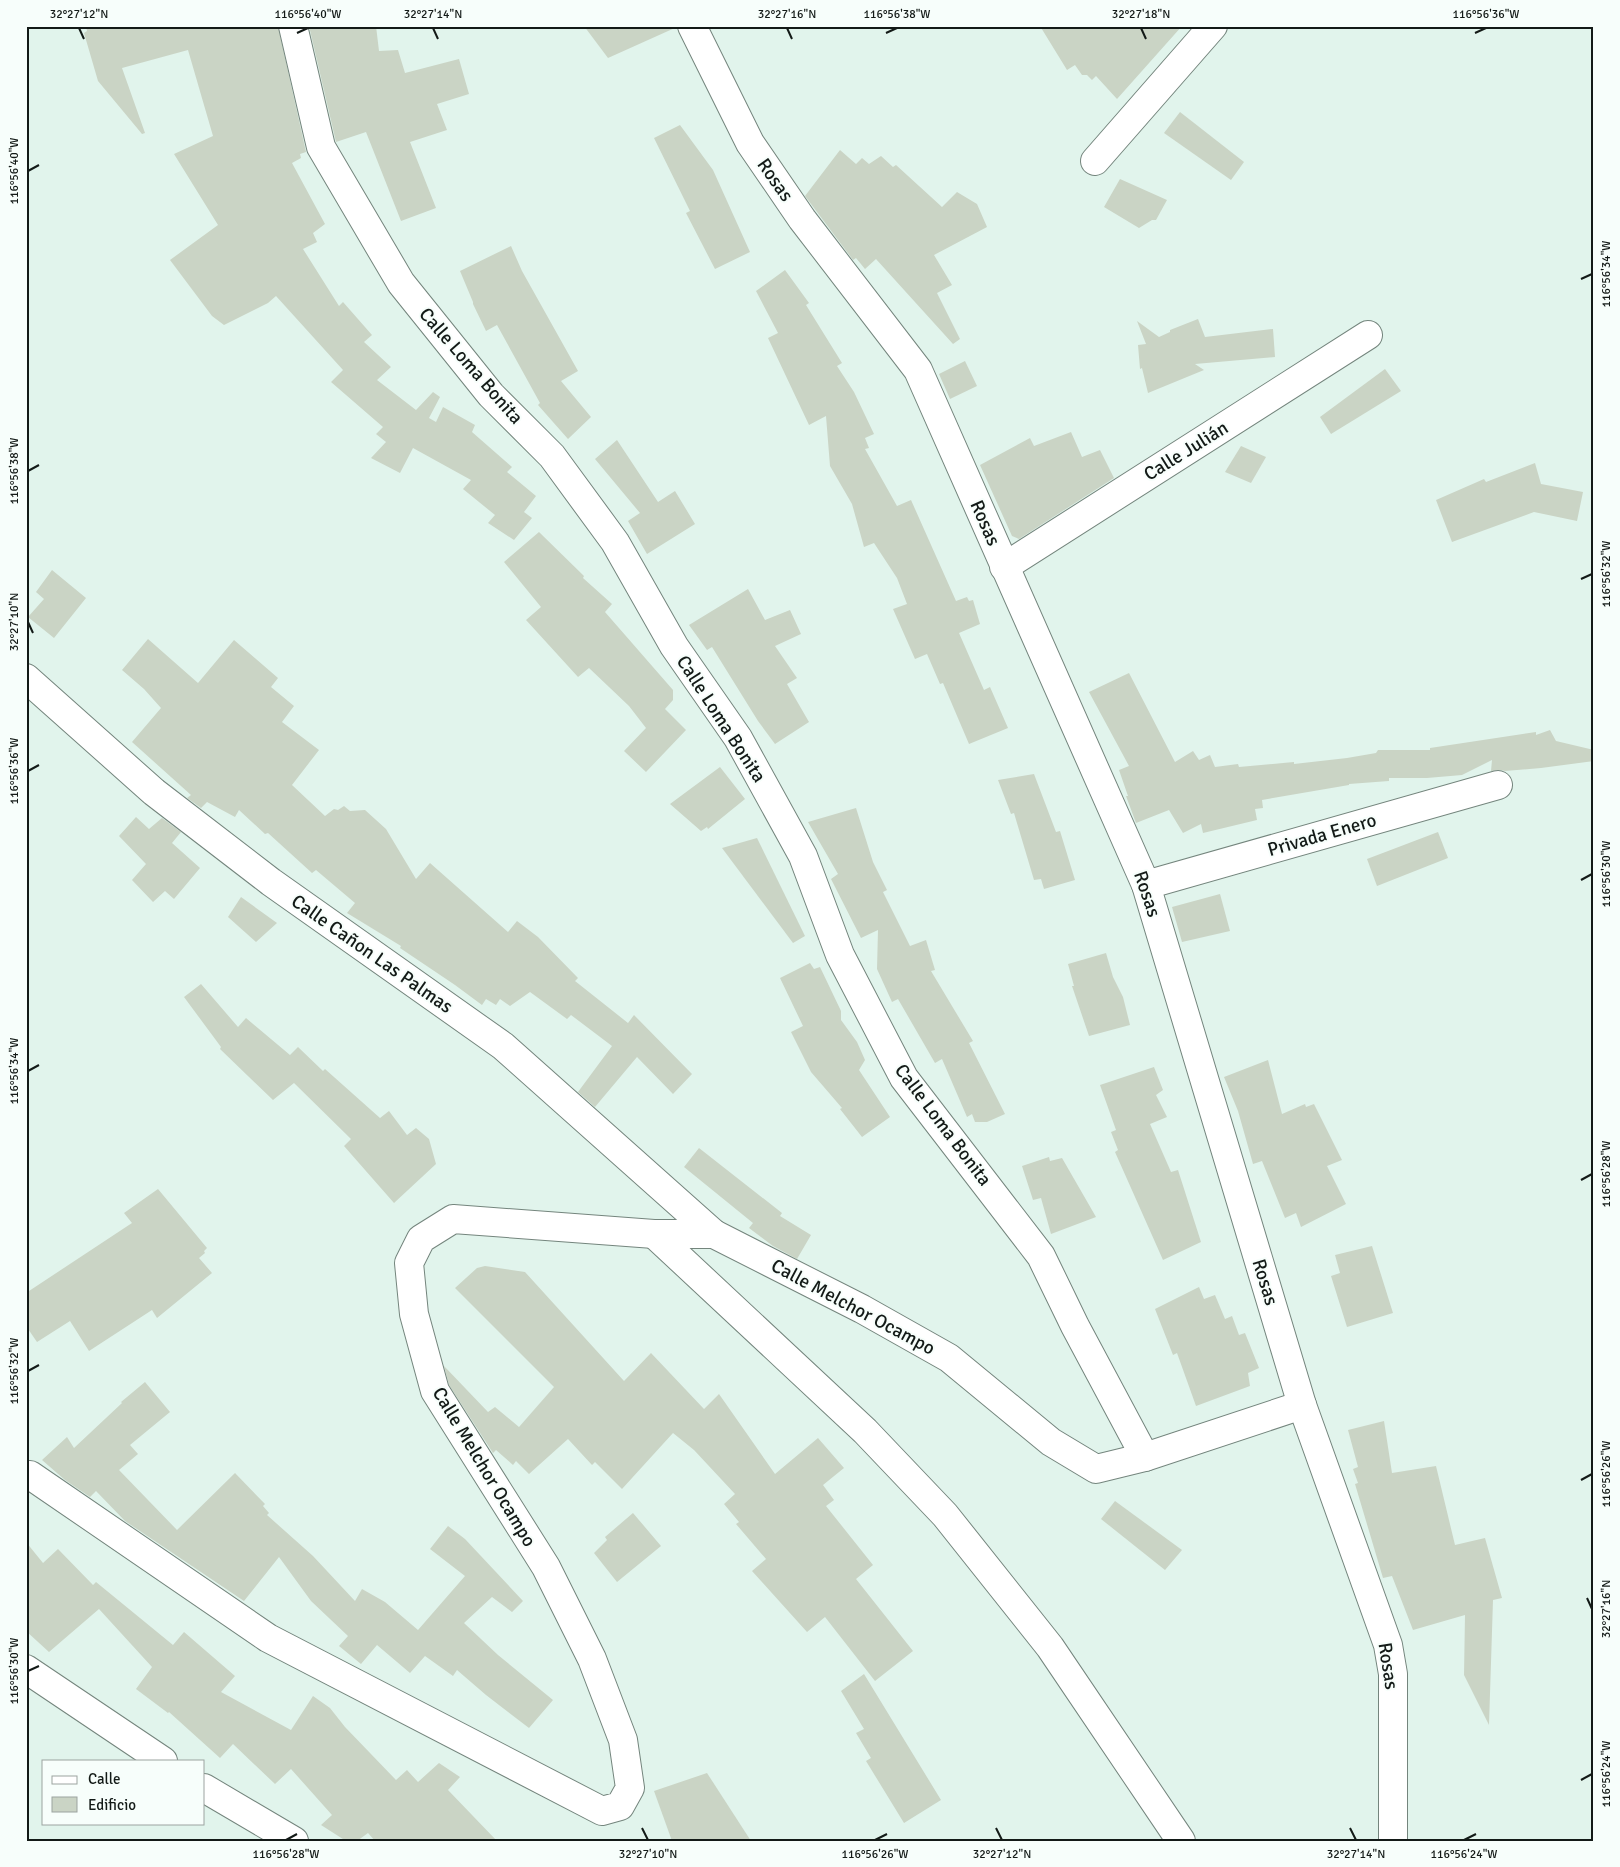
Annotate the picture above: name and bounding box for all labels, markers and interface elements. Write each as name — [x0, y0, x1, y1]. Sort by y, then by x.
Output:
text: 32°27'12"N — [50, 7, 108, 22]
text: 116°56'40"W — [274, 7, 342, 22]
text: 32°27'14"N — [404, 7, 462, 22]
text: 32°27'16"N — [758, 7, 816, 22]
text: 116°56'38"W — [863, 7, 931, 22]
text: 32°27'18"N — [1112, 7, 1170, 22]
text: 116°56'36"W — [1452, 7, 1520, 22]
text: 116°56'40"W — [7, 137, 22, 205]
street label: Rosas — [752, 154, 798, 206]
text: 116°56'34"W — [1599, 240, 1614, 308]
street label: Calle Loma Bonita — [414, 303, 528, 429]
street label: Calle Julián — [1139, 416, 1233, 486]
text: 116°56'38"W — [7, 437, 22, 505]
street label: Rosas — [964, 497, 1006, 549]
text: 116°56'32"W — [1599, 540, 1614, 608]
text: 32°27'10"N — [7, 593, 22, 651]
street label: Calle Loma Bonita — [671, 651, 771, 787]
text: 116°56'36"W — [7, 737, 22, 805]
street label: Privada Enero — [1265, 808, 1379, 862]
text: 116°56'30"W — [1599, 840, 1614, 908]
street label: Rosas — [1128, 868, 1166, 920]
street label: Calle Cañon Las Palmas — [287, 889, 457, 1019]
text: 116°56'34"W — [7, 1037, 22, 1105]
street label: Calle Loma Bonita — [889, 1059, 997, 1191]
text: 116°56'28"W — [1599, 1140, 1614, 1208]
street label: Calle Melchor Ocampo — [767, 1254, 939, 1360]
street label: Rosas — [1247, 1256, 1283, 1308]
text: 116°56'32"W — [7, 1337, 22, 1405]
street label: Calle Melchor Ocampo — [427, 1383, 541, 1551]
text: 116°56'26"W — [1599, 1440, 1614, 1508]
text: 32°27'16"N — [1599, 1580, 1614, 1638]
text: 116°56'30"W — [7, 1637, 22, 1705]
street label: Rosas — [1372, 1641, 1404, 1691]
text: 116°56'24"W — [1599, 1740, 1614, 1808]
legend — [42, 1760, 205, 1824]
text: Calle — [88, 1770, 121, 1788]
text: Edificio — [88, 1796, 136, 1814]
text: 116°56'28"W — [252, 1847, 320, 1862]
text: 32°27'10"N — [619, 1847, 677, 1862]
text: 116°56'26"W — [841, 1847, 909, 1862]
text: 32°27'12"N — [973, 1847, 1031, 1862]
text: 32°27'14"N — [1327, 1847, 1385, 1862]
text: 116°56'24"W — [1430, 1847, 1498, 1862]

